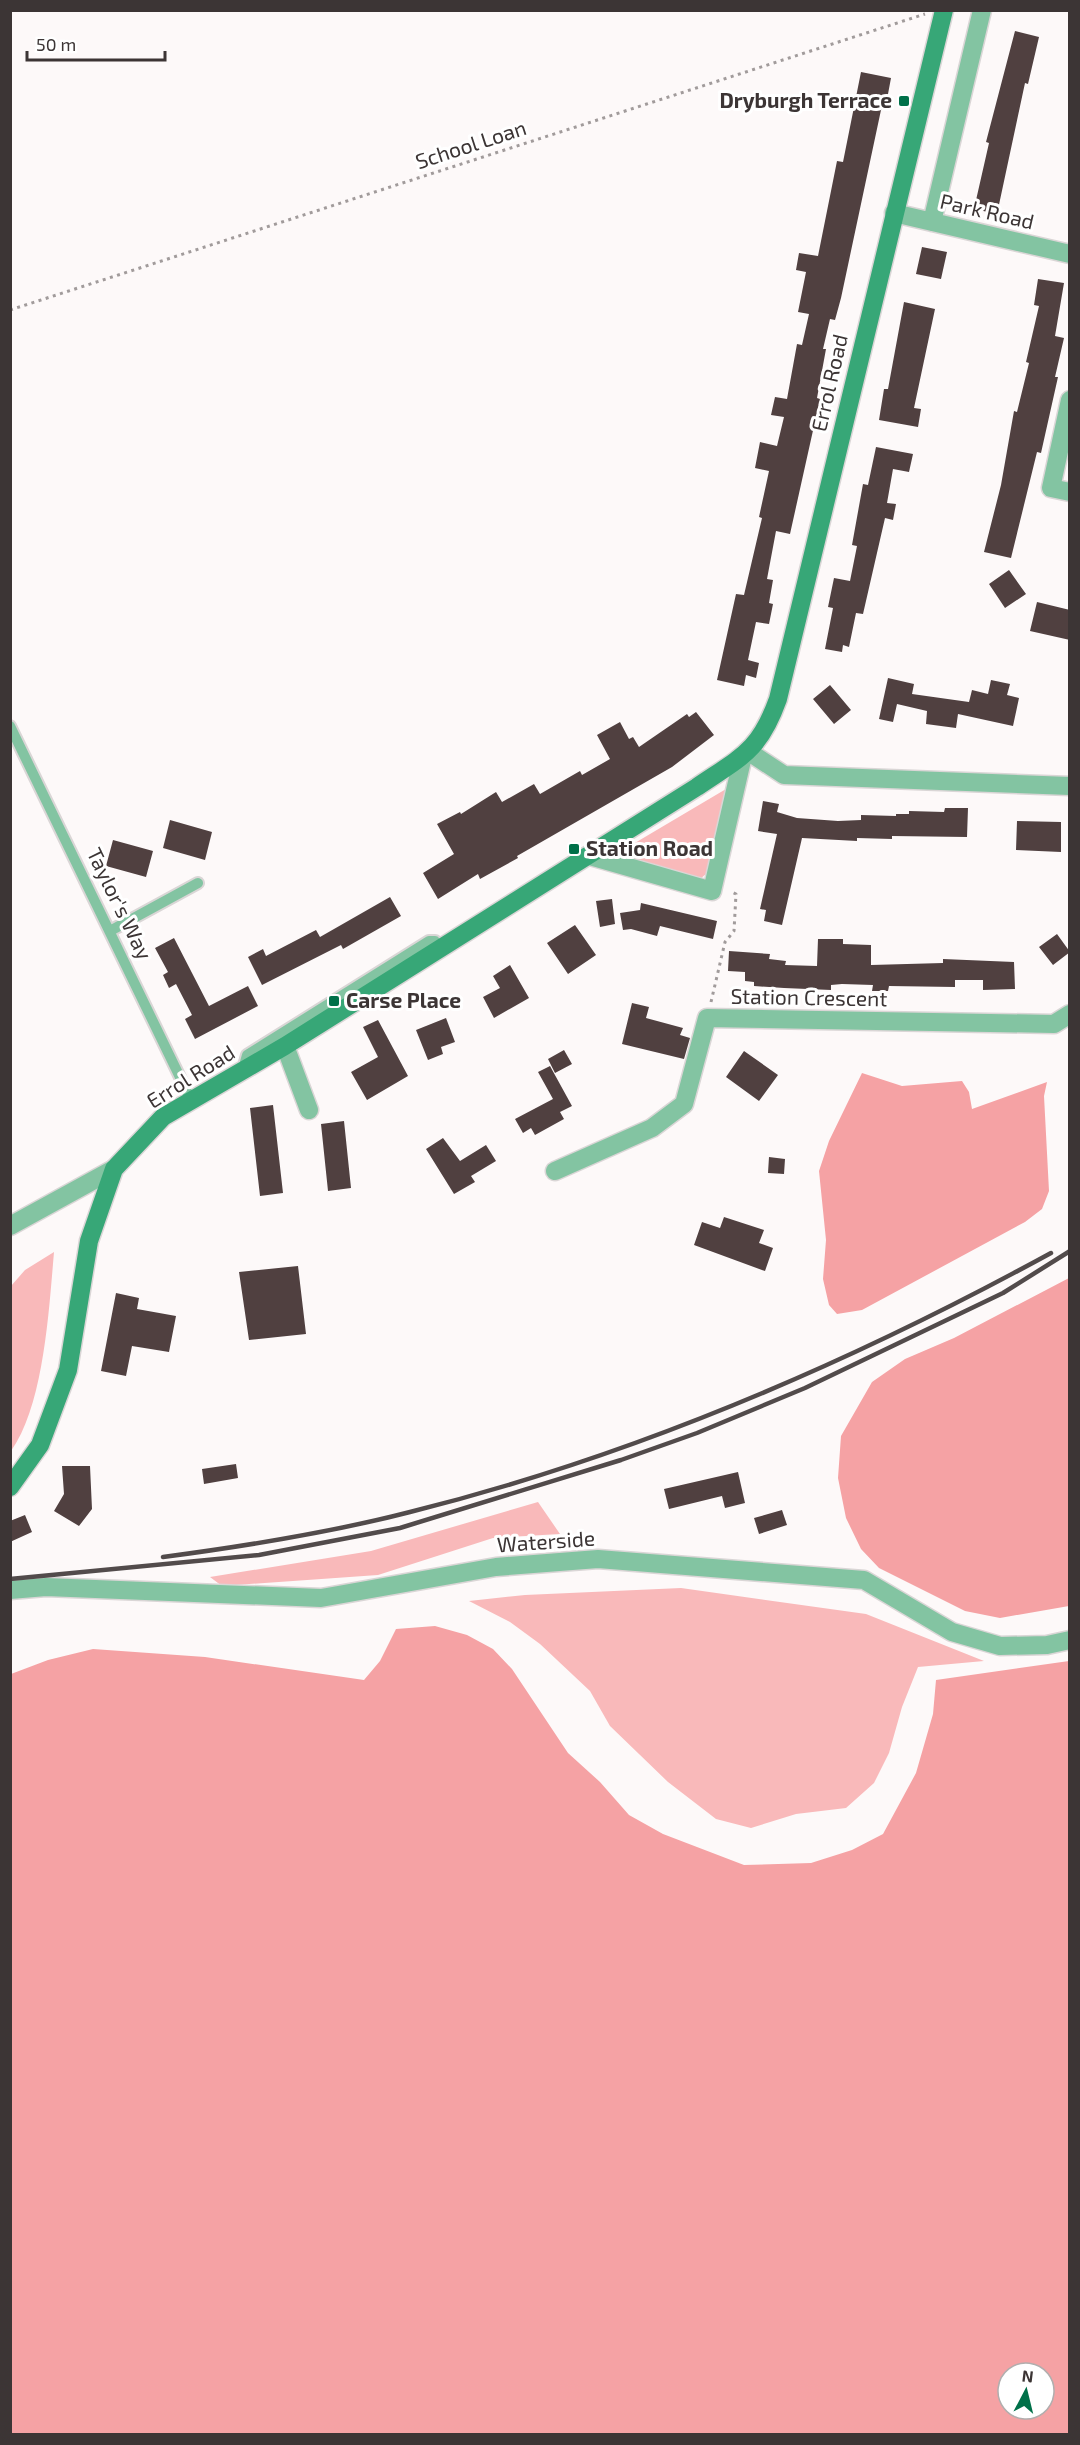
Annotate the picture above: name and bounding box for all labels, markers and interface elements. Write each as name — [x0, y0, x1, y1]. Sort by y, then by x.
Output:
scale bar — [27, 24, 165, 62]
text: 50 m — [36, 33, 76, 55]
place label: Dryburgh Terrace — [719, 87, 892, 113]
marker: Dryburgh Terrace — [897, 94, 911, 108]
street label: School Loan — [412, 114, 529, 173]
street label: Park Road — [938, 188, 1037, 233]
street label: Errol Road — [805, 332, 852, 434]
place label: Station Road — [586, 835, 713, 860]
marker: Station Road — [567, 842, 581, 856]
street label: Taylor's Way — [83, 843, 158, 963]
street label: Station Crescent — [730, 983, 888, 1010]
place label: Carse Place — [346, 987, 461, 1012]
marker: Carse Place — [327, 994, 341, 1008]
street label: Errol Road — [142, 1039, 239, 1113]
street label: Waterside — [496, 1525, 596, 1556]
north arrow — [996, 2361, 1056, 2421]
text: N — [1021, 2365, 1035, 2386]

